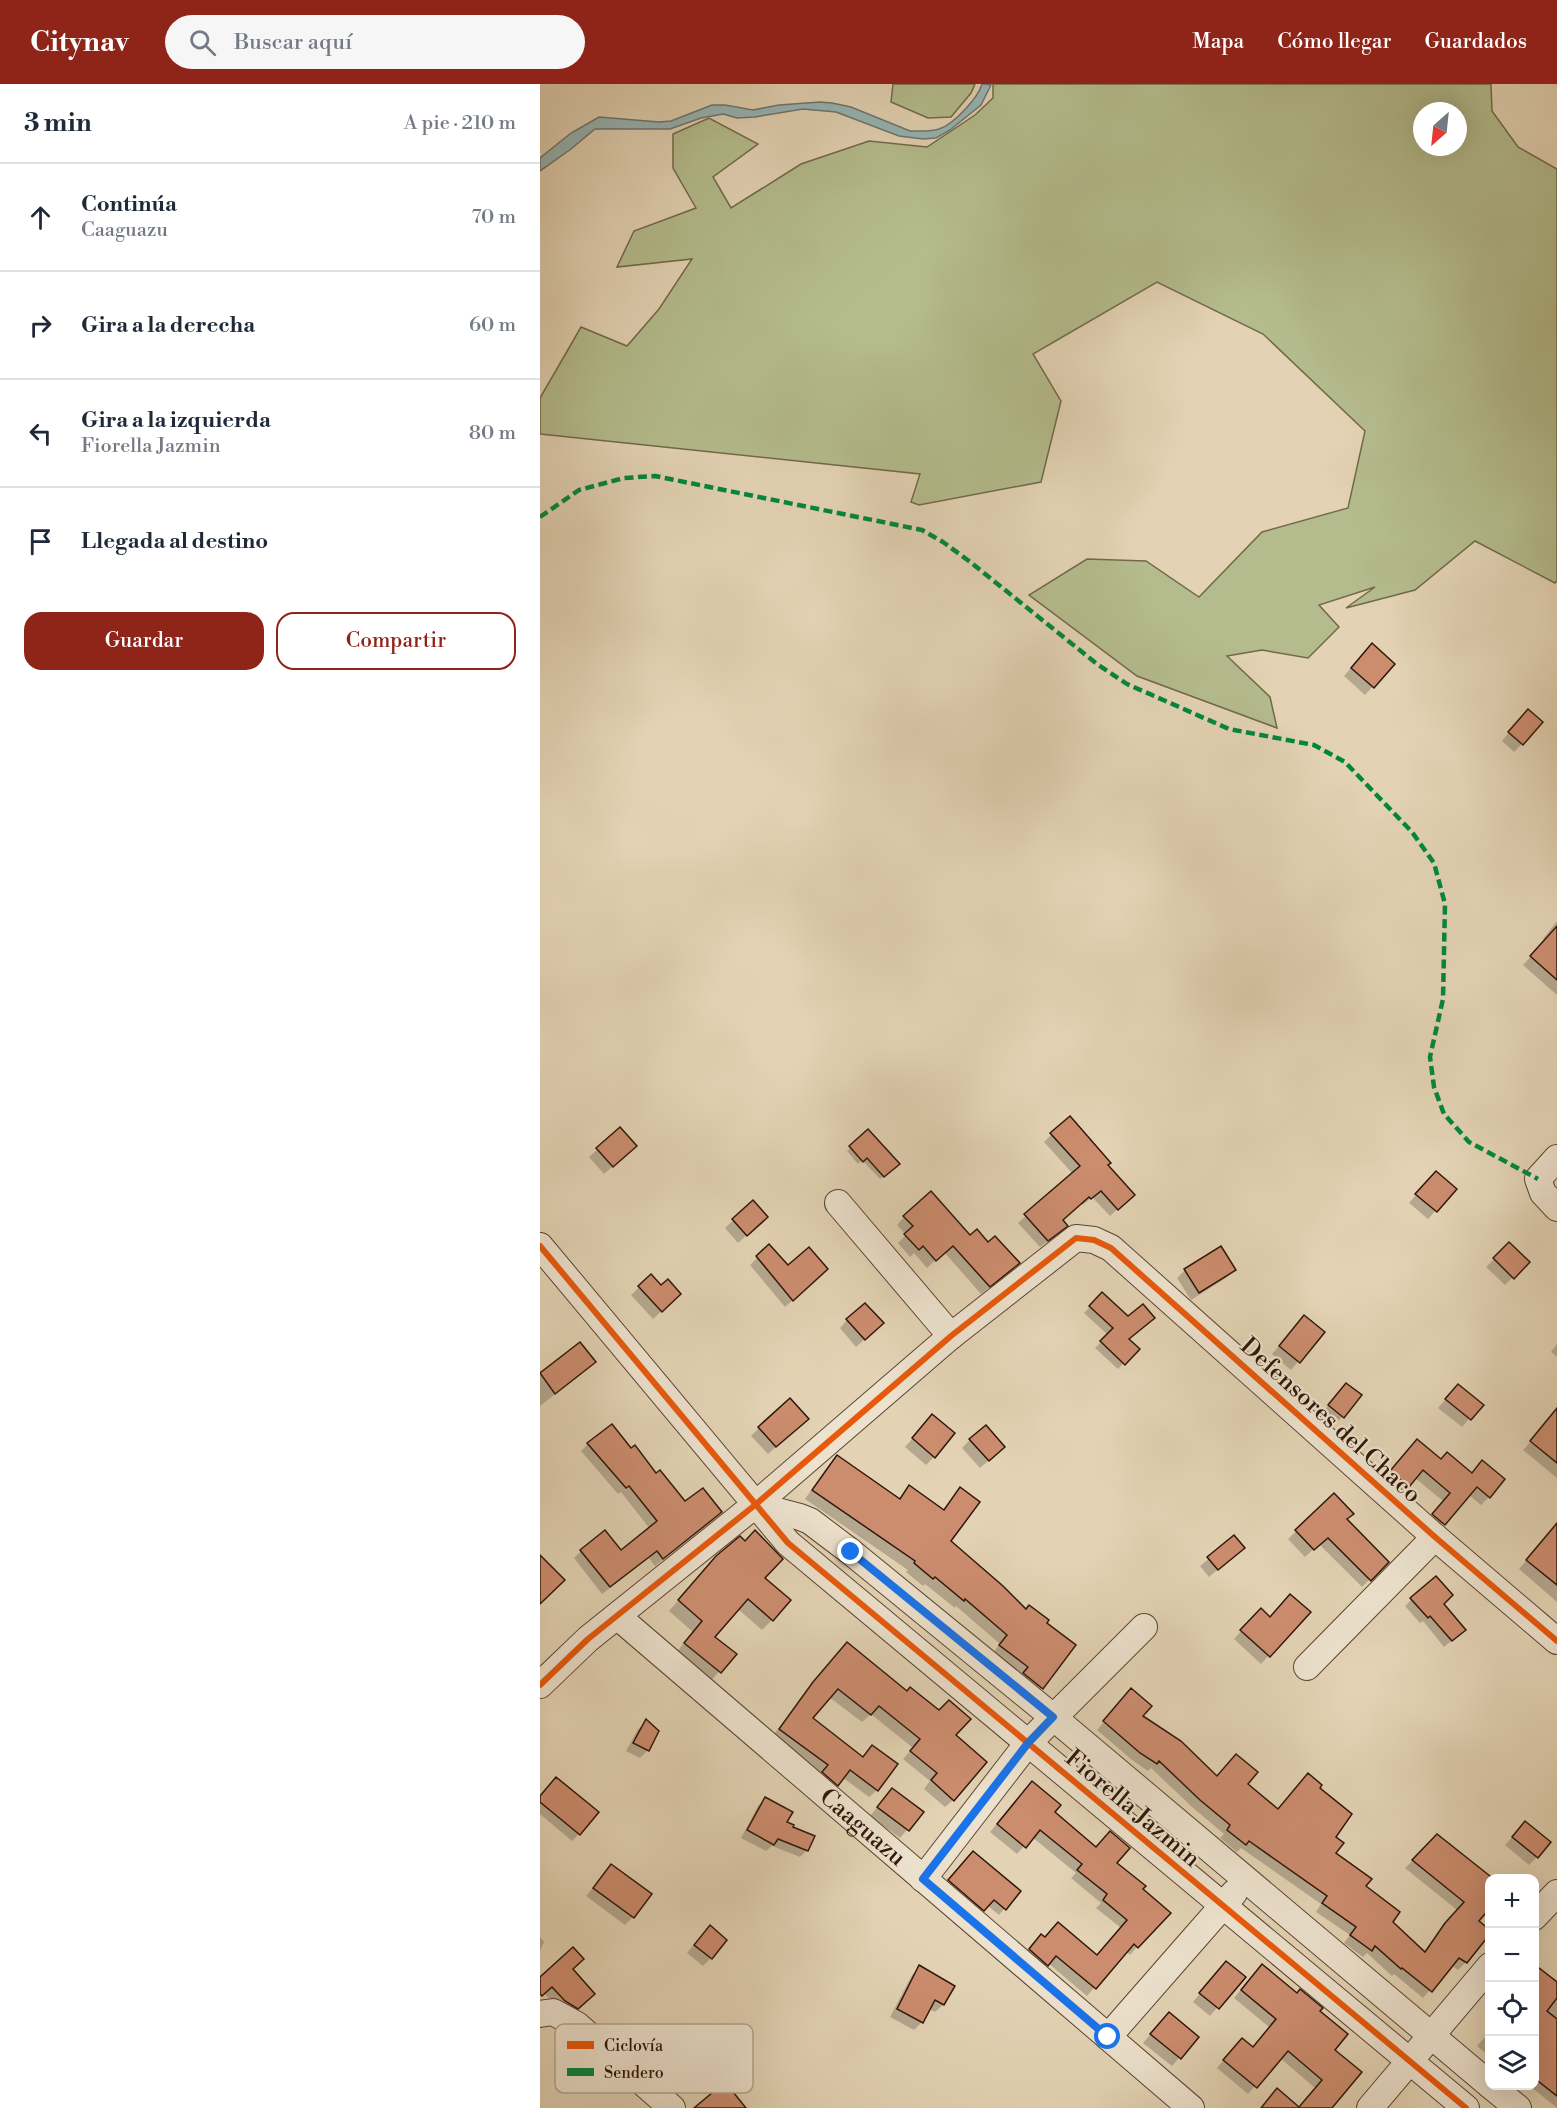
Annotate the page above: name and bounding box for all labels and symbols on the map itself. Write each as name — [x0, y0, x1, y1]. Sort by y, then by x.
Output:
north arrow — [1413, 102, 1467, 156]
street label: Defensores del Chaco — [1234, 1331, 1427, 1510]
route end — [837, 1538, 863, 1564]
street label: Fiorella Jazmin — [1059, 1743, 1206, 1874]
street label: Caaguazu — [813, 1782, 912, 1873]
route start — [1094, 2023, 1120, 2049]
legend — [555, 2024, 753, 2093]
text: Ciclovía — [604, 2036, 664, 2056]
text: Sendero — [604, 2063, 664, 2083]

